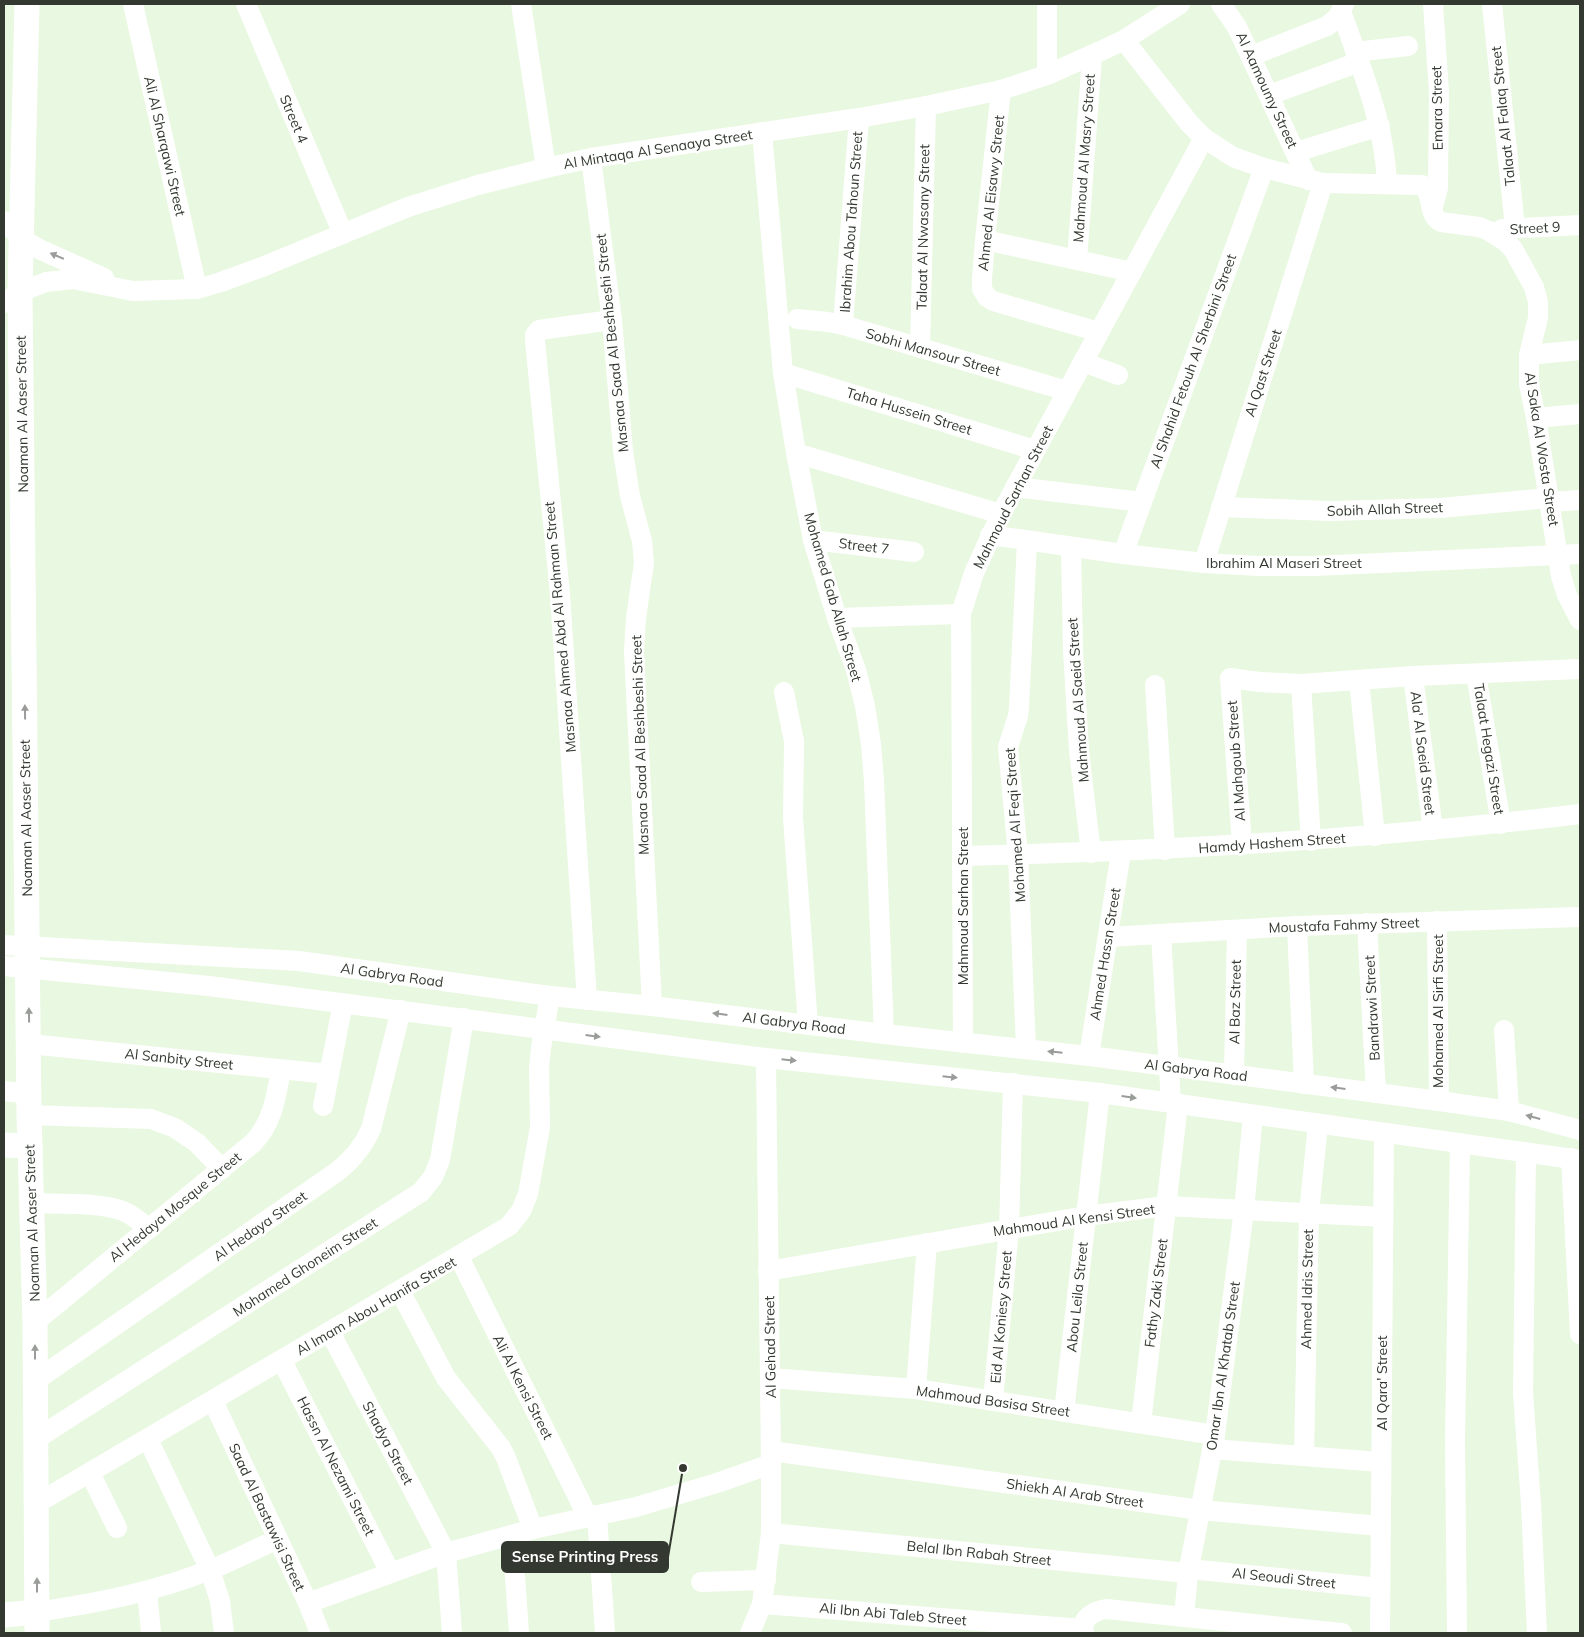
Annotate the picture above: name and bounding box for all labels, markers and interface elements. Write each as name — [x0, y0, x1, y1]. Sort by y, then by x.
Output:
street label: Al Aamoumy Street — [1232, 29, 1302, 151]
street label: Talaat Al Falaq Street — [1487, 45, 1519, 187]
street label: Emara Street — [1427, 65, 1447, 151]
street label: Mahmoud Al Masry Street — [1069, 73, 1099, 243]
street label: Ali Al Sharqawi Street — [140, 74, 190, 218]
street label: Street 4 — [276, 92, 312, 146]
street label: Ahmed Al Eisawy Street — [974, 114, 1008, 272]
street label: Al Mintaqa Al Senaaya Street — [562, 125, 754, 173]
street label: Ibrahim Abou Tahoun Street — [836, 131, 866, 313]
street label: Talaat Al Nwasany Street — [913, 144, 933, 310]
street label: Street 9 — [1509, 218, 1561, 238]
street label: Masnaa Saad Al Beshbeshi Street — [592, 233, 632, 453]
street label: Al Shahid Fetouh Al Sherbini Street — [1146, 251, 1240, 471]
one-way arrow — [49, 252, 64, 260]
street label: Sobhi Mansour Street — [864, 324, 1003, 380]
street label: Al Qast Street — [1240, 327, 1286, 419]
street label: Noaman Al Aaser Street — [12, 335, 32, 493]
street label: Al Saka Al Wosta Street — [1521, 370, 1563, 528]
street label: Taha Hussein Street — [844, 383, 974, 439]
street label: Mahmoud Sarhan Street — [969, 422, 1057, 572]
street label: Sobih Allah Street — [1327, 498, 1443, 520]
street label: Masnaa Ahmed Abd Al Rahman Street — [540, 501, 580, 753]
street label: Mohamed Gab Allah Street — [800, 510, 866, 684]
street label: Street 7 — [838, 534, 890, 558]
street label: Ibrahim Al Maseri Street — [1206, 554, 1362, 572]
street label: Mahmoud Al Saeid Street — [1063, 617, 1093, 783]
street label: Masnaa Saad Al Beshbeshi Street — [627, 635, 653, 855]
street label: Talaat Hegazi Street — [1470, 682, 1508, 816]
street label: Ala' Al Saeid Street — [1406, 690, 1440, 816]
street label: Al Mahgoub Street — [1223, 700, 1249, 822]
one-way arrow — [21, 704, 29, 720]
street label: Noaman Al Aaser Street — [16, 739, 36, 897]
street label: Mohamed Al Feqi Street — [1001, 747, 1029, 903]
street label: Mahmoud Sarhan Street — [954, 827, 972, 985]
street label: Hamdy Hashem Street — [1198, 829, 1346, 857]
street label: Ahmed Hassn Street — [1086, 886, 1124, 1022]
street label: Moustafa Fahmy Street — [1268, 913, 1420, 937]
street label: Mohamed Al Sirfi Street — [1429, 934, 1447, 1088]
street label: Bandrawi Street — [1360, 955, 1384, 1061]
street label: Al Gabrya Road — [340, 959, 444, 991]
street label: Al Baz Street — [1225, 959, 1245, 1045]
one-way arrow — [24, 1006, 32, 1022]
street label: Al Gabrya Road — [742, 1008, 846, 1038]
one-way arrow — [712, 1010, 728, 1018]
one-way arrow — [585, 1032, 601, 1040]
street label: Al Sanbity Street — [124, 1044, 234, 1074]
one-way arrow — [1047, 1048, 1063, 1056]
street label: Al Gabrya Road — [1144, 1055, 1248, 1085]
one-way arrow — [781, 1057, 797, 1065]
one-way arrow — [943, 1073, 959, 1081]
one-way arrow — [1330, 1084, 1346, 1092]
one-way arrow — [1122, 1093, 1138, 1101]
one-way arrow — [1526, 1113, 1541, 1121]
street label: Noaman Al Aaser Street — [20, 1144, 44, 1302]
street label: Al Hedaya Mosque Street — [105, 1148, 245, 1266]
street label: Al Hedaya Street — [210, 1187, 310, 1265]
street label: Mahmoud Al Kensi Street — [992, 1200, 1156, 1240]
street label: Mohamed Ghoneim Street — [229, 1213, 381, 1321]
street label: Ahmed Idris Street — [1297, 1229, 1317, 1349]
street label: Fathy Zaki Street — [1140, 1237, 1172, 1349]
street label: Abou Leila Street — [1062, 1241, 1092, 1353]
street label: Eid Al Koniesy Street — [986, 1250, 1016, 1384]
street label: Al Imam Abou Hanifa Street — [293, 1253, 459, 1359]
street label: Omar Ibn Al Khatab Street — [1202, 1280, 1244, 1452]
street label: Al Gehad Street — [760, 1296, 780, 1398]
street label: Ali Al Kensi Street — [489, 1332, 557, 1442]
street label: Al Qara' Street — [1373, 1335, 1391, 1431]
one-way arrow — [31, 1344, 39, 1360]
street label: Mahmoud Basisa Street — [915, 1381, 1071, 1421]
street label: Hassn Al Nezami Street — [293, 1393, 379, 1539]
street label: Shadya Street — [359, 1398, 418, 1488]
street label: Saad Al Bastawisi Street — [225, 1440, 309, 1594]
street label: Shiekh Al Arab Street — [1005, 1474, 1145, 1512]
street label: Belal Ibn Rabah Street — [906, 1536, 1052, 1570]
callout: Sense Printing Press — [502, 1542, 668, 1572]
text: Sense Printing Press — [512, 1547, 658, 1566]
street label: Al Seoudi Street — [1231, 1564, 1337, 1592]
one-way arrow — [33, 1576, 41, 1592]
street label: Ali Ibn Abi Taleb Street — [819, 1599, 967, 1629]

